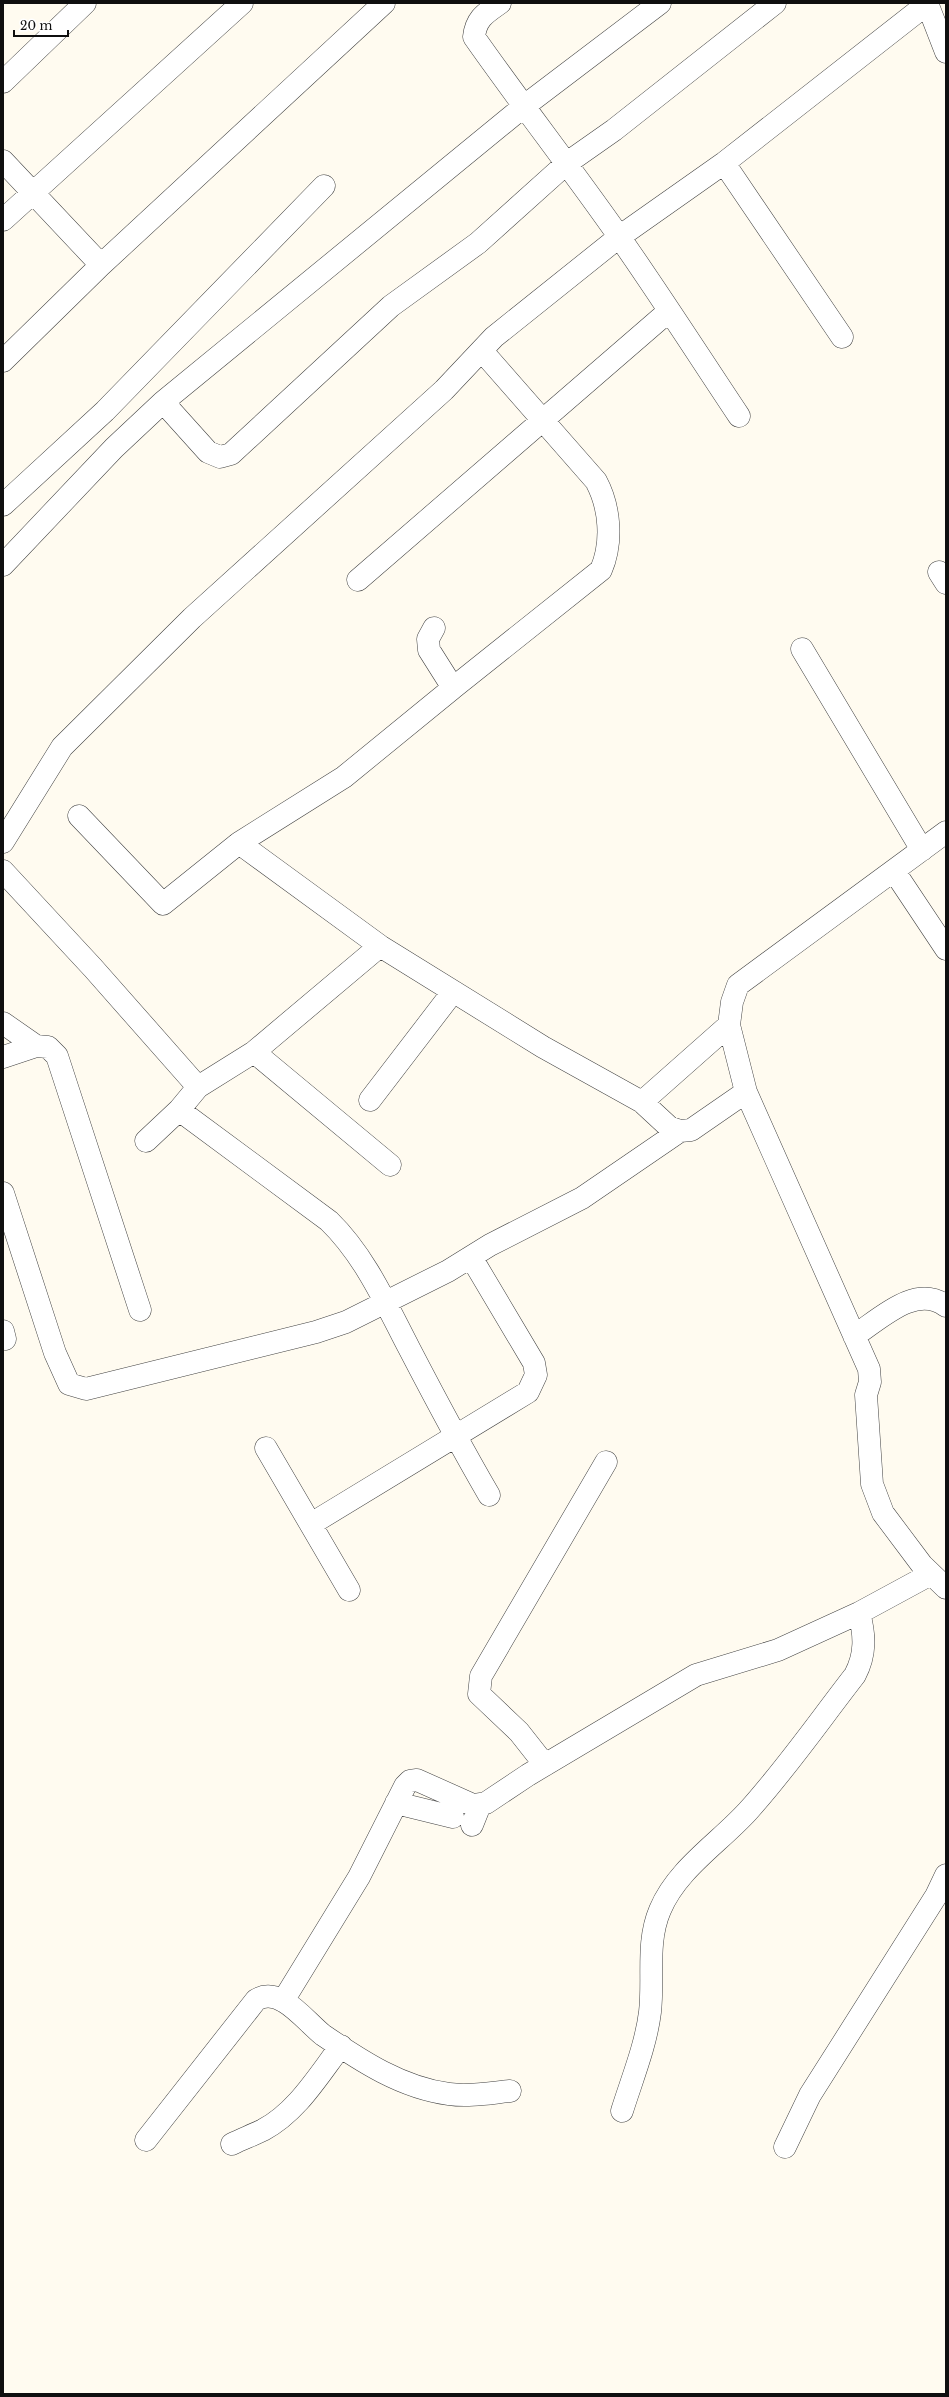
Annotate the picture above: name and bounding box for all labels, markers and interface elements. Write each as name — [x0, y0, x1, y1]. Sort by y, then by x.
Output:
scale bar — [14, 12, 68, 38]
text: 20 m — [20, 18, 52, 33]

